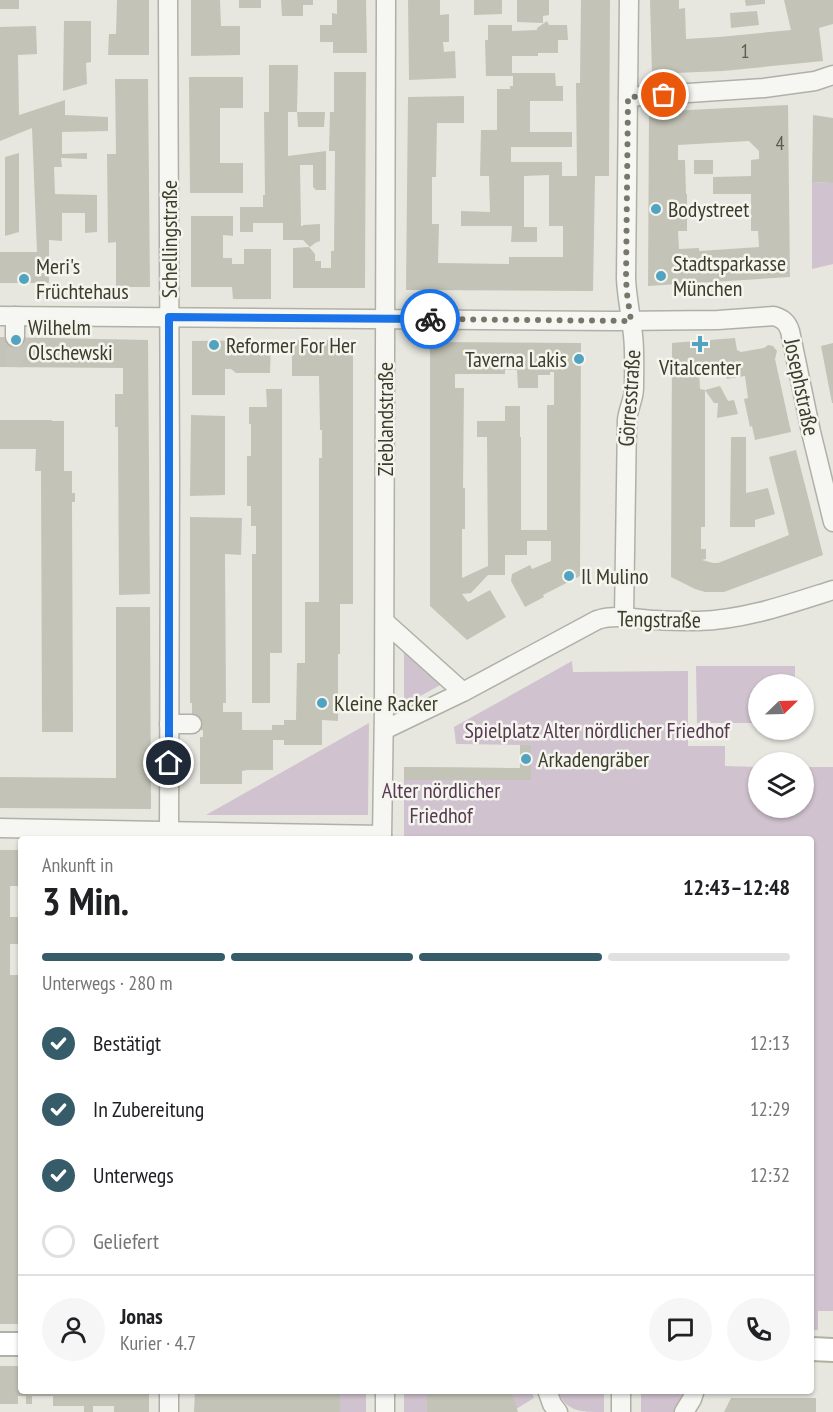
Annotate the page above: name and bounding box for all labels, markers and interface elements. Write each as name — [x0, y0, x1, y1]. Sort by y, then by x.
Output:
house number: 1 — [741, 38, 750, 64]
pin — [638, 69, 689, 120]
icon: bag — [647, 78, 680, 111]
house number: 4 — [776, 130, 785, 156]
street label: Schellingstraße — [155, 180, 183, 298]
place label: Bodystreet — [668, 195, 749, 223]
marker: Bodystreet — [649, 202, 663, 216]
place label: Stadtsparkasse München — [673, 249, 786, 302]
place label: Meri's Früchtehaus — [36, 252, 129, 305]
marker: Stadtsparkasse München — [654, 269, 668, 283]
marker: Meri's Früchtehaus — [17, 272, 31, 286]
courier — [400, 289, 460, 349]
icon: bike — [414, 303, 447, 336]
place label: Wilhelm Olschewski — [28, 313, 113, 366]
place label: Reformer For Her — [226, 331, 356, 359]
marker: Wilhelm Olschewski — [9, 333, 23, 347]
street label: Josephstraße — [778, 335, 826, 438]
marker: Vitalcenter — [693, 337, 707, 351]
marker: Reformer For Her — [207, 338, 221, 352]
place label: Taverna Lakis — [465, 345, 567, 373]
street label: Görresstraße — [612, 349, 646, 447]
marker: Taverna Lakis — [572, 352, 586, 366]
place label: Vitalcenter — [658, 353, 741, 381]
street label: Zieblandstraße — [371, 362, 399, 476]
place label: Il Mulino — [581, 562, 649, 590]
marker: Il Mulino — [562, 569, 576, 583]
street label: Tengstraße — [617, 604, 701, 634]
north arrow — [748, 674, 814, 740]
map controls — [748, 674, 814, 818]
place label: Kleine Racker — [334, 689, 438, 717]
marker: Kleine Racker — [315, 696, 329, 710]
park label: Spielplatz Alter nördlicher Friedhof — [464, 716, 731, 744]
pin — [143, 737, 194, 788]
place label: Arkadengräber — [538, 745, 649, 773]
icon: home — [152, 746, 185, 779]
marker: Arkadengräber — [519, 752, 533, 766]
button: layers — [748, 752, 814, 818]
park label: Alter nördlicher Friedhof — [382, 776, 500, 829]
text: Ankunft in — [42, 852, 113, 878]
text: 12:43–12:48 — [683, 873, 790, 901]
text: 3 Min. — [42, 875, 129, 926]
text: Unterwegs · 280 m — [42, 970, 172, 996]
icon: check — [42, 1027, 75, 1060]
text: Bestätigt — [93, 1029, 161, 1057]
text: 12:13 — [750, 1030, 790, 1056]
icon: check — [42, 1093, 75, 1126]
text: In Zubereitung — [93, 1095, 204, 1123]
text: 12:29 — [750, 1096, 790, 1122]
icon: check — [42, 1159, 75, 1192]
text: Unterwegs — [93, 1161, 174, 1189]
text: 12:32 — [750, 1162, 790, 1188]
text: Geliefert — [93, 1227, 159, 1255]
button: person — [42, 1298, 105, 1361]
button: chat — [649, 1298, 712, 1361]
button: phone — [727, 1298, 790, 1361]
text: Jonas — [120, 1302, 163, 1330]
text: Kurier · 4.7 — [120, 1330, 196, 1356]

